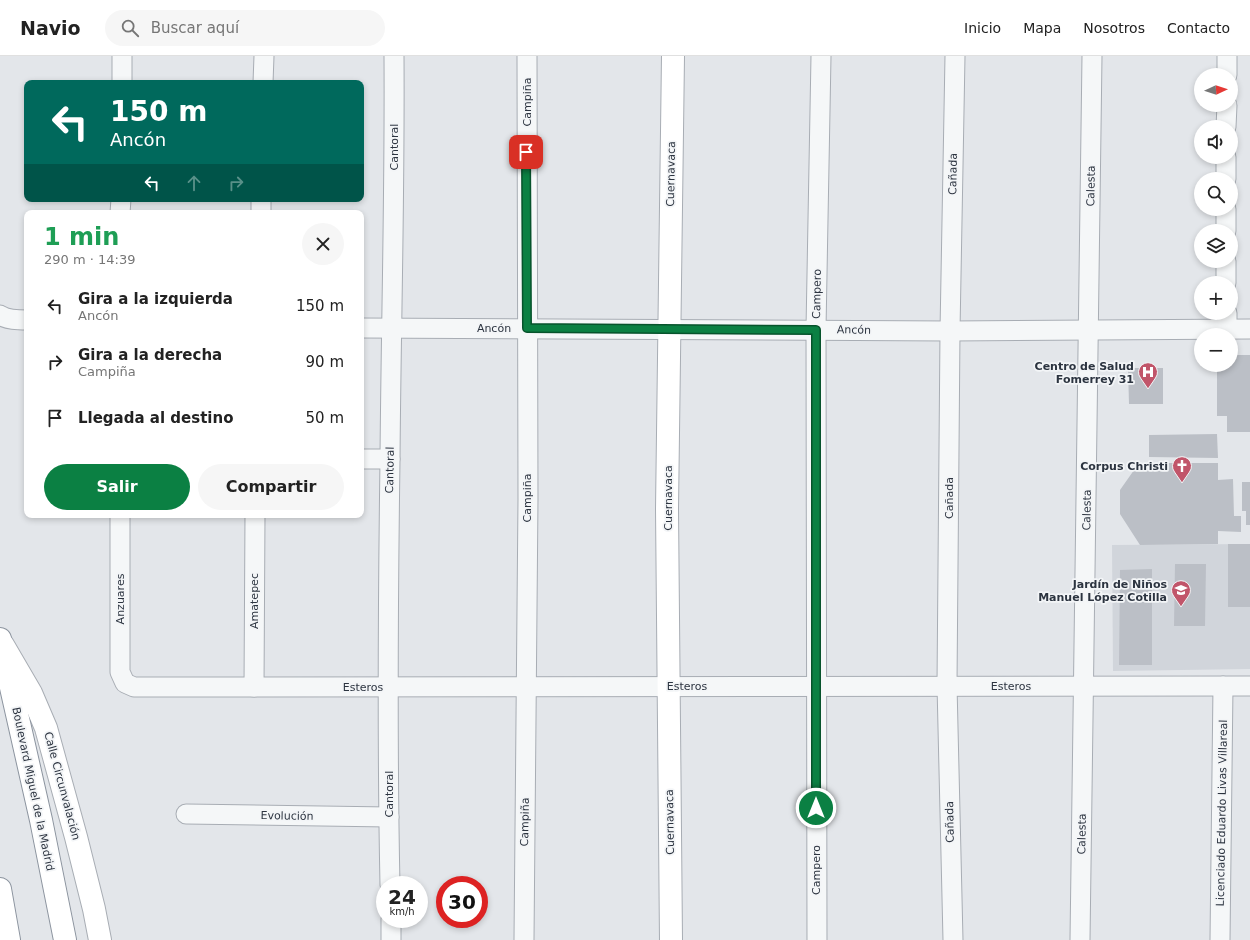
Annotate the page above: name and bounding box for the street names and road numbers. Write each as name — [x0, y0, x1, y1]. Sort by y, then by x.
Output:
street label: Campiña — [521, 78, 534, 126]
street label: Cantoral — [388, 124, 401, 170]
street label: Cuernavaca — [664, 141, 678, 207]
street label: Cañada — [946, 153, 960, 195]
street label: Calesta — [1084, 165, 1098, 207]
street label: Campero — [810, 269, 824, 319]
street label: Ancón — [477, 322, 511, 335]
street label: Ancón — [837, 323, 871, 337]
street label: Cantoral — [383, 447, 397, 493]
street label: Cuernavaca — [662, 465, 675, 531]
street label: Campiña — [521, 474, 534, 522]
street label: Cañada — [943, 477, 956, 519]
street label: Calesta — [1080, 489, 1094, 531]
street label: Anzuares — [114, 573, 127, 624]
street label: Amatepec — [248, 573, 261, 629]
street label: Esteros — [667, 680, 708, 693]
street label: Esteros — [991, 680, 1032, 693]
street label: Esteros — [343, 681, 384, 694]
street label: Boulevard Miguel de la Madrid — [9, 706, 57, 872]
street label: Licenciado Eduardo Livas Villareal — [1214, 719, 1230, 907]
street label: Calle Circunvalación — [41, 730, 83, 842]
street label: Cantoral — [383, 771, 396, 817]
street label: Cuernavaca — [663, 789, 677, 855]
street label: Campiña — [518, 797, 532, 847]
street label: Cañada — [943, 801, 957, 843]
street label: Evolución — [260, 809, 314, 823]
street label: Calesta — [1075, 813, 1089, 855]
street label: Campero — [810, 845, 823, 895]

